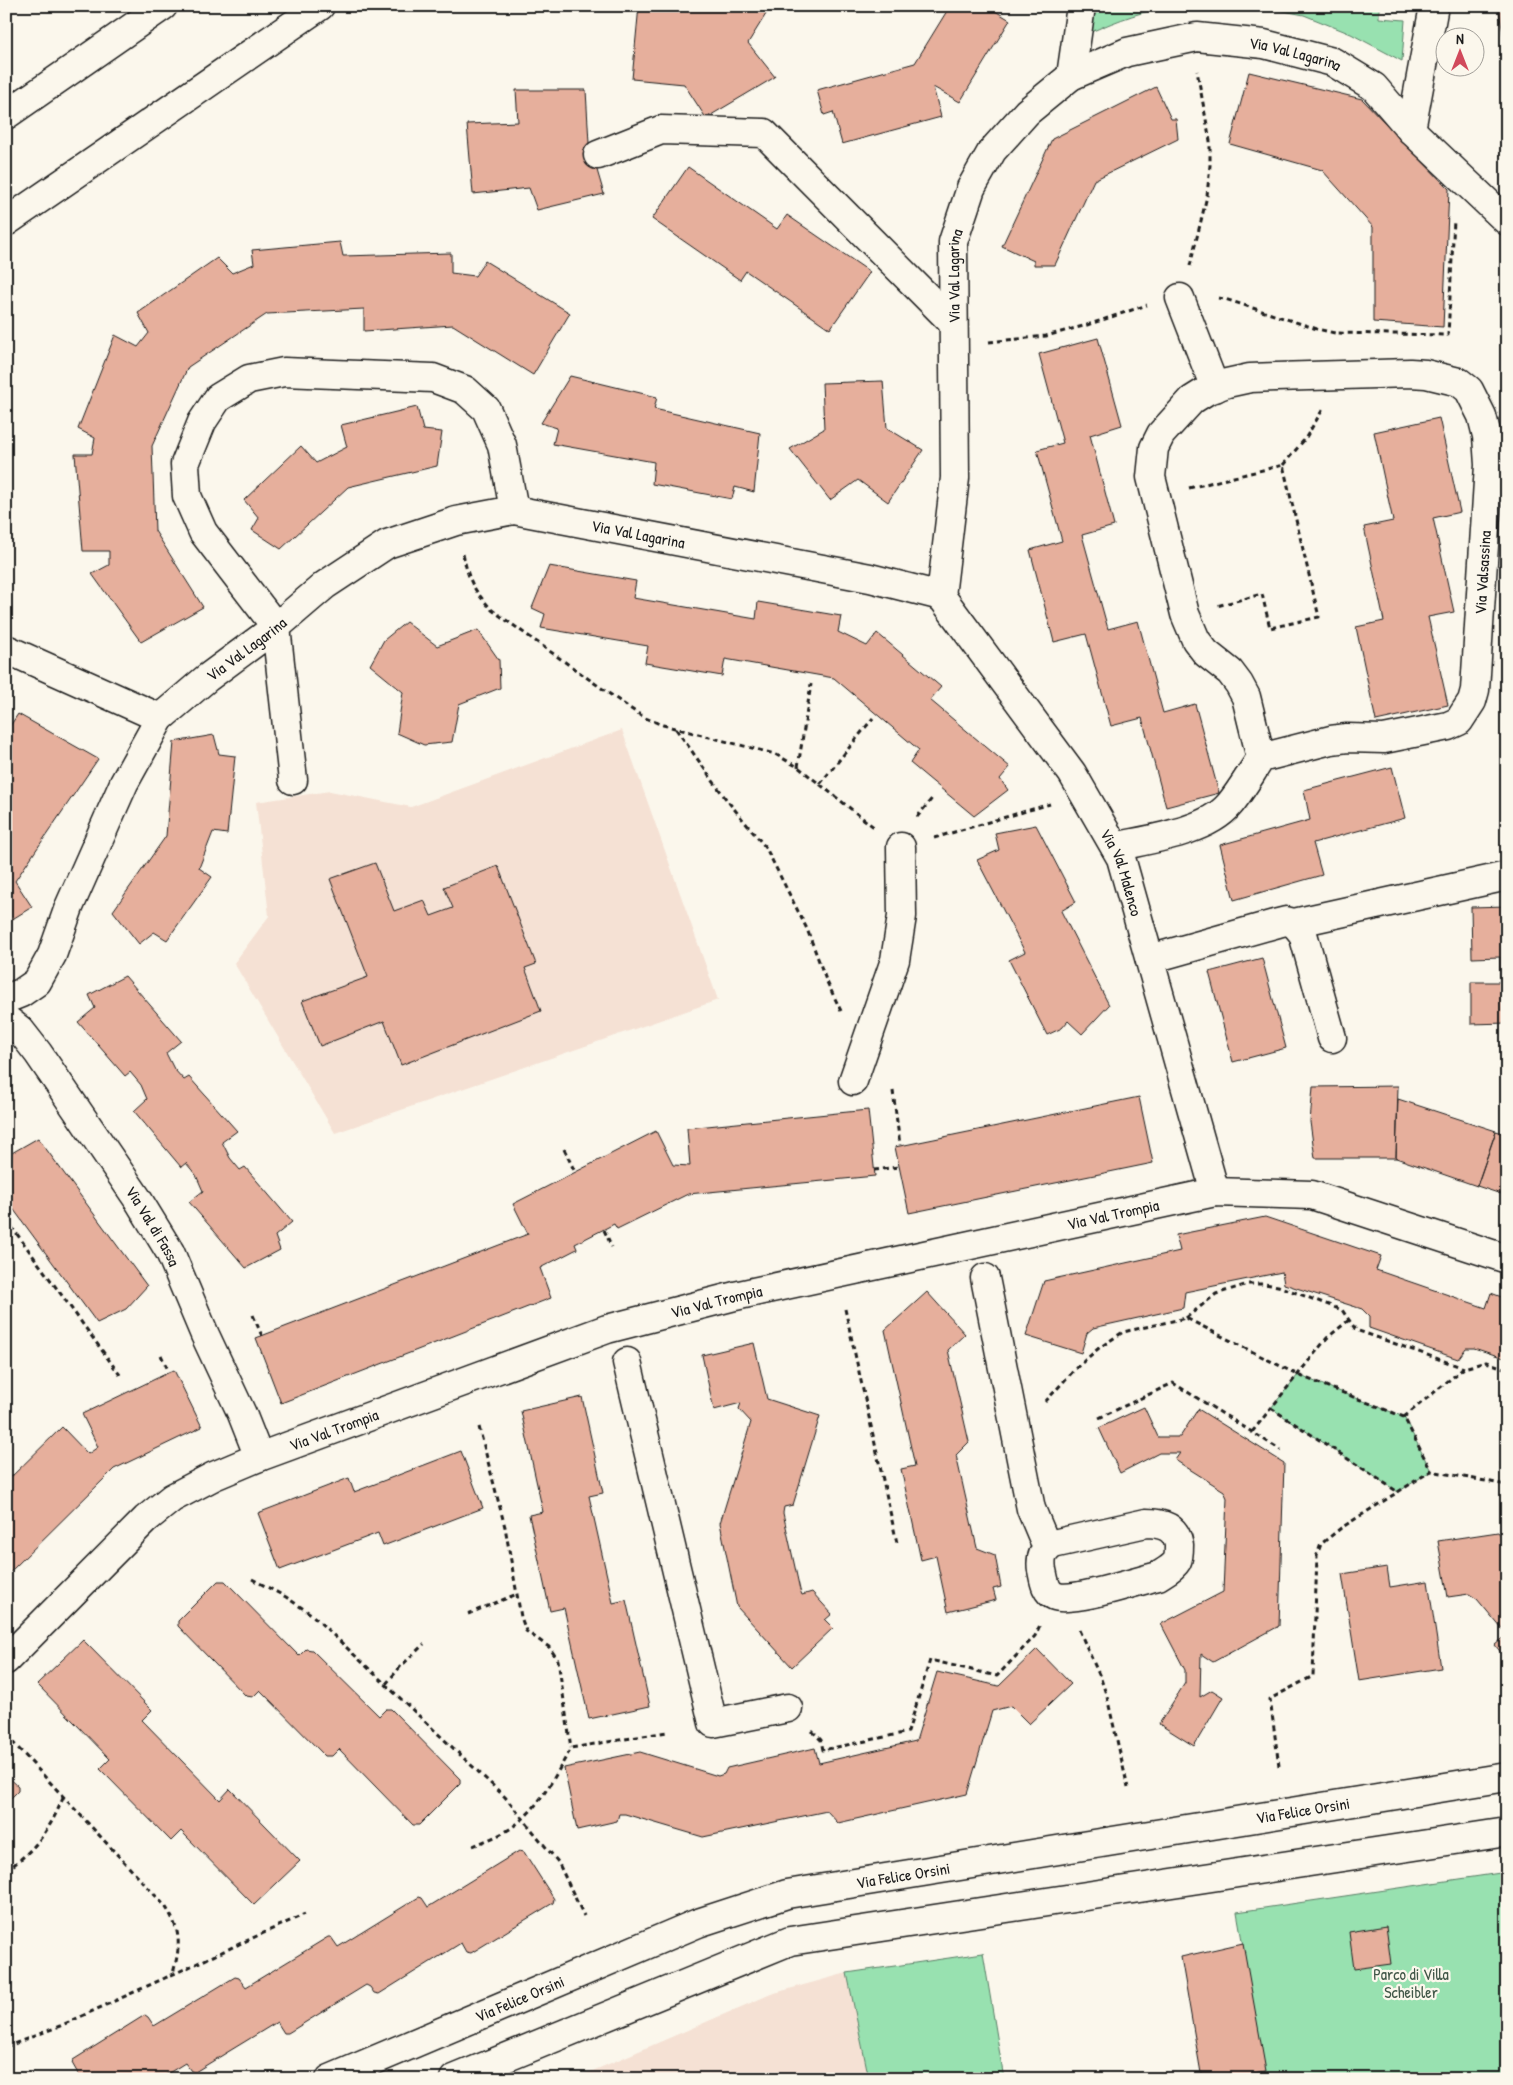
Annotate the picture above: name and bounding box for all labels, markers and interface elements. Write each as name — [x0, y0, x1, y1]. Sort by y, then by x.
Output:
north arrow — [1436, 28, 1486, 78]
text: N — [1456, 29, 1464, 48]
street label: Via Val Lagarina — [1248, 32, 1346, 76]
street label: Via Val Lagarina — [942, 226, 968, 323]
street label: Via Val Lagarina — [590, 514, 687, 553]
street label: Via Valsassina — [1469, 530, 1496, 615]
street label: Via Val Lagarina — [202, 612, 291, 686]
street label: Via Val Malenco — [1095, 824, 1148, 919]
street label: Via Val di Fassa — [121, 1181, 186, 1269]
street label: Via Val Trompia — [1065, 1193, 1161, 1235]
street label: Via Val Trompia — [668, 1279, 764, 1323]
street label: Via Val Trompia — [286, 1403, 381, 1456]
street label: Via Felice Orsini — [1254, 1792, 1351, 1829]
street label: Via Felice Orsini — [855, 1857, 952, 1894]
park label: Parco di Villa Scheibler — [1373, 1963, 1449, 2003]
street label: Via Felice Orsini — [472, 1970, 568, 2027]

